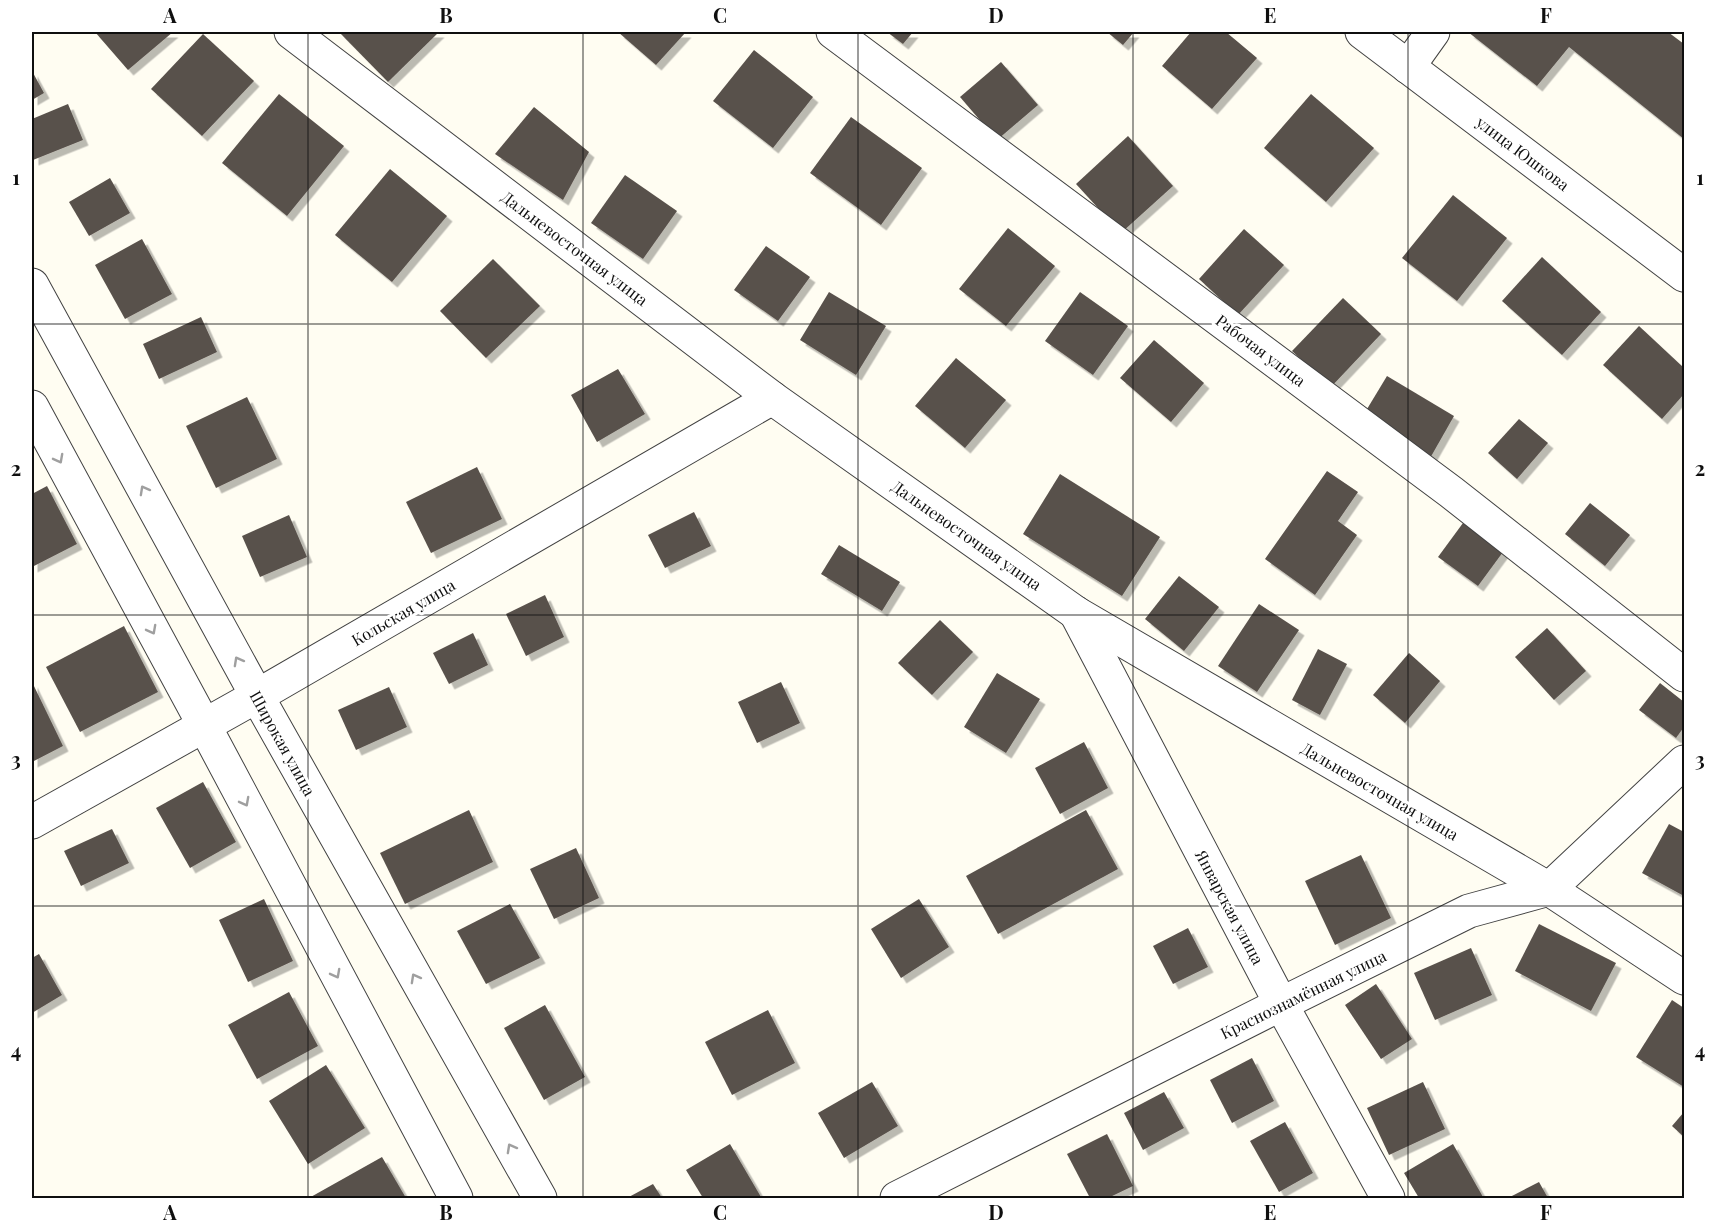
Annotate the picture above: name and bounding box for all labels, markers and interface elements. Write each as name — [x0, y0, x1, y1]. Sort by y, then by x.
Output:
text: A — [162, 1, 177, 28]
text: B — [439, 1, 453, 28]
text: C — [713, 1, 727, 28]
text: D — [988, 1, 1004, 28]
text: E — [1264, 1, 1276, 28]
text: F — [1540, 1, 1552, 28]
street label: улица Юшкова — [1471, 111, 1574, 195]
text: 1 — [12, 163, 20, 190]
text: 1 — [1696, 163, 1704, 190]
street label: Дальневосточная улица — [498, 186, 652, 310]
street label: Рабочая улица — [1212, 309, 1310, 391]
one-way arrow — [52, 453, 63, 463]
text: 2 — [11, 454, 21, 481]
text: 2 — [1695, 454, 1705, 481]
street label: Дальневосточная улица — [888, 475, 1046, 595]
one-way arrow — [140, 486, 151, 496]
street label: Кольская улица — [347, 574, 459, 650]
one-way arrow — [145, 624, 156, 634]
one-way arrow — [234, 657, 245, 667]
street label: Широкая улица — [245, 687, 321, 799]
street label: Дальневосточная улица — [1298, 737, 1462, 845]
text: 3 — [11, 745, 21, 772]
text: 3 — [1695, 745, 1705, 772]
one-way arrow — [238, 796, 249, 806]
street label: Январская улица — [1190, 845, 1269, 968]
street label: Краснознамённая улица — [1217, 945, 1389, 1043]
one-way arrow — [329, 968, 340, 978]
one-way arrow — [411, 973, 423, 984]
text: 4 — [11, 1036, 21, 1063]
text: 4 — [1695, 1036, 1705, 1063]
one-way arrow — [507, 1143, 518, 1154]
text: A — [162, 1198, 177, 1225]
text: B — [439, 1198, 453, 1225]
text: C — [713, 1198, 727, 1225]
text: D — [988, 1198, 1004, 1225]
text: E — [1264, 1198, 1276, 1225]
text: F — [1540, 1198, 1552, 1225]

